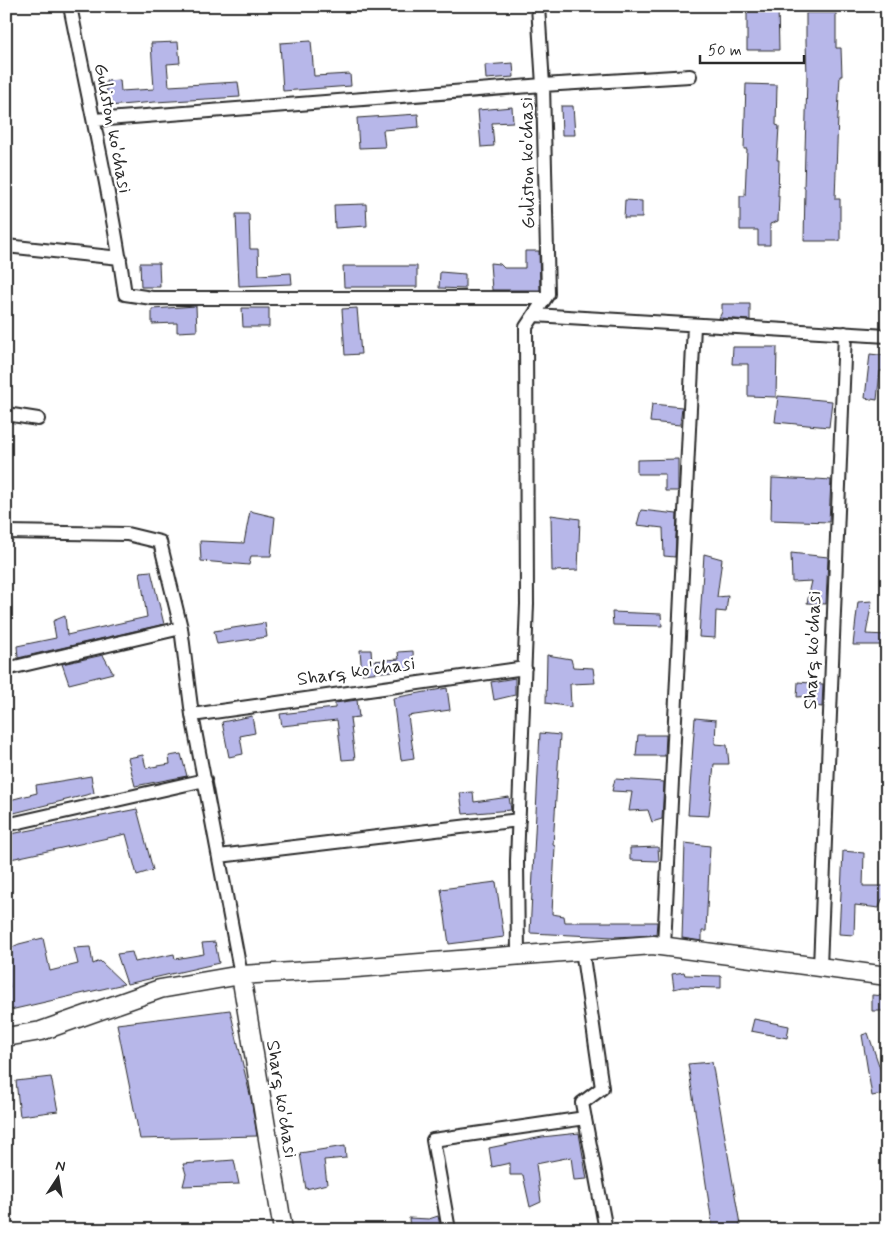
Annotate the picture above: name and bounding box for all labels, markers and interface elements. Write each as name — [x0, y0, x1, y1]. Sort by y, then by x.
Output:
scale bar — [700, 32, 804, 64]
text: 50 m — [708, 41, 742, 61]
street label: Guliston ko'chasi — [88, 61, 137, 195]
street label: Guliston ko'chasi — [514, 97, 541, 229]
street label: Sharq ko'chasi — [798, 590, 827, 710]
street label: Sharq ko'chasi — [296, 651, 417, 692]
street label: Sharq ko'chasi — [260, 1038, 303, 1160]
north arrow — [32, 1154, 82, 1204]
text: N — [54, 1156, 67, 1176]

